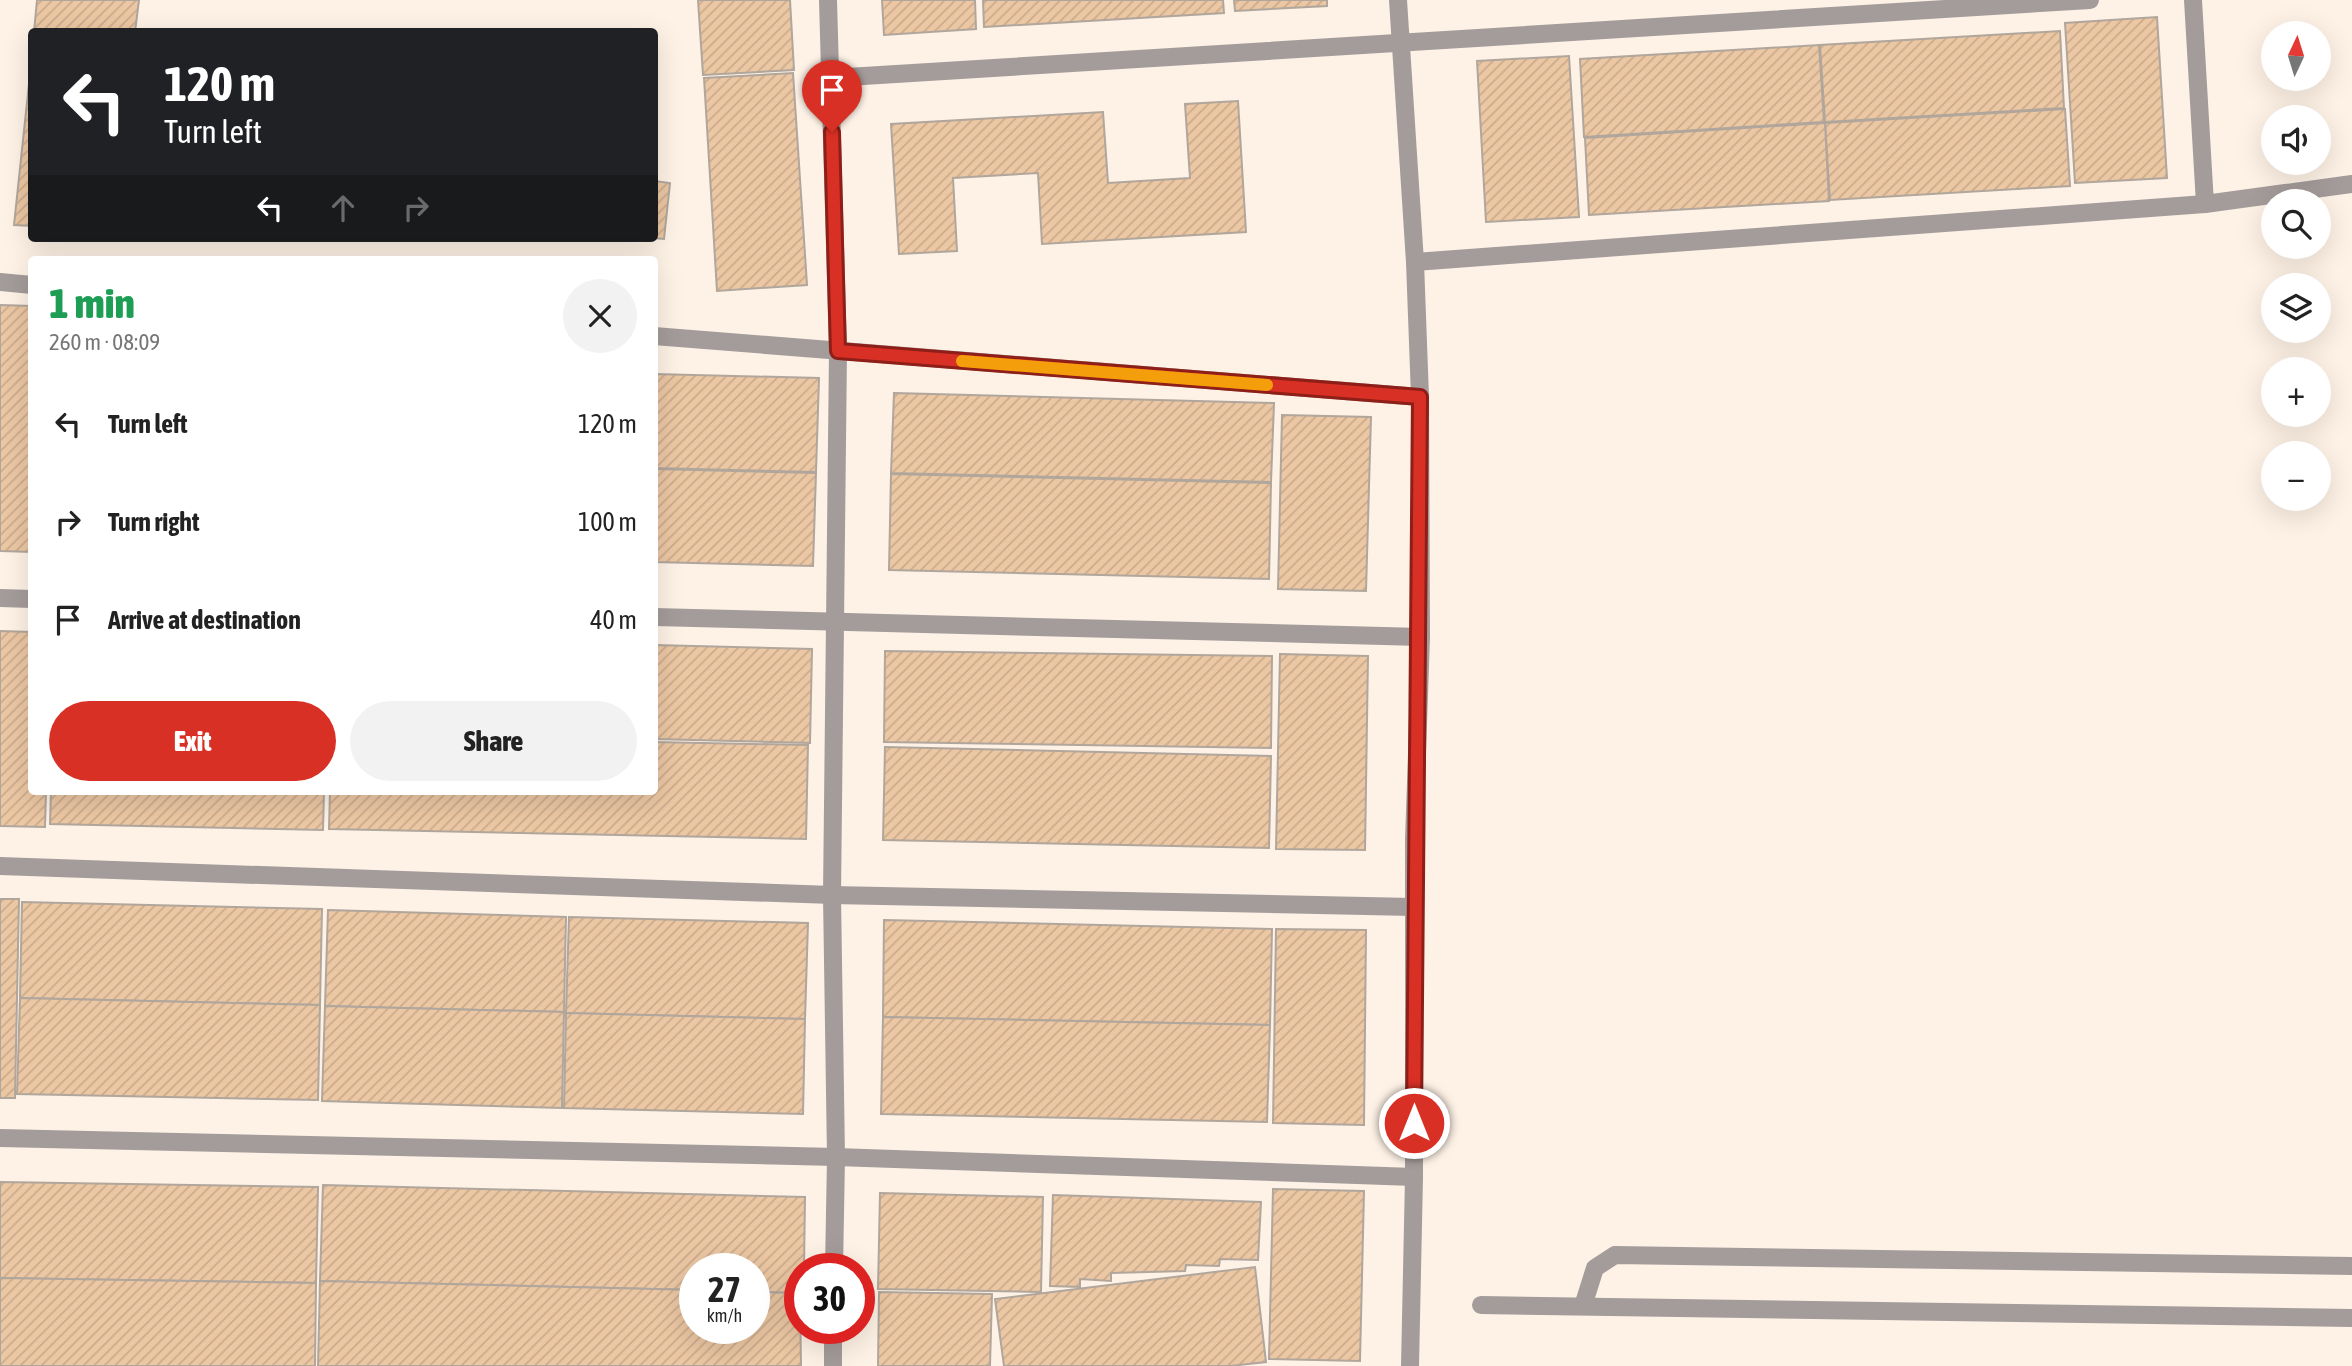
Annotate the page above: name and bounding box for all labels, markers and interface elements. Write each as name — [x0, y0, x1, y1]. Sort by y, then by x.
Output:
north arrow — [2261, 21, 2331, 91]
map controls — [2261, 21, 2331, 511]
text: 120 m — [164, 55, 275, 111]
icon: left — [49, 56, 140, 147]
pin — [802, 60, 862, 132]
icon: arrive — [813, 71, 851, 109]
button: sound — [2261, 105, 2331, 175]
text: Turn left — [164, 113, 262, 150]
icon: left — [251, 189, 289, 227]
icon: ahead — [324, 189, 362, 227]
icon: right — [397, 189, 435, 227]
button: search — [2261, 189, 2331, 259]
button: layers — [2261, 273, 2331, 343]
text: 1 min — [49, 279, 135, 327]
button: close — [563, 279, 637, 353]
text: 260 m · 08:09 — [49, 329, 160, 355]
button: + — [2261, 357, 2331, 427]
icon: left — [49, 405, 87, 443]
text: Turn left — [108, 409, 188, 439]
text: 120 m — [578, 409, 637, 439]
button: − — [2261, 441, 2331, 511]
icon: right — [49, 503, 87, 541]
text: Turn right — [108, 507, 199, 537]
text: 100 m — [578, 507, 637, 537]
icon: arrive — [49, 601, 87, 639]
text: Arrive at destination — [108, 605, 301, 635]
text: 40 m — [590, 605, 637, 635]
button: Exit — [49, 701, 336, 781]
button: Share — [350, 701, 637, 781]
position arrow — [1377, 1086, 1451, 1160]
speed limit sign: 30 — [784, 1253, 875, 1344]
text: 27 — [708, 1269, 741, 1309]
text: km/h — [707, 1305, 742, 1326]

